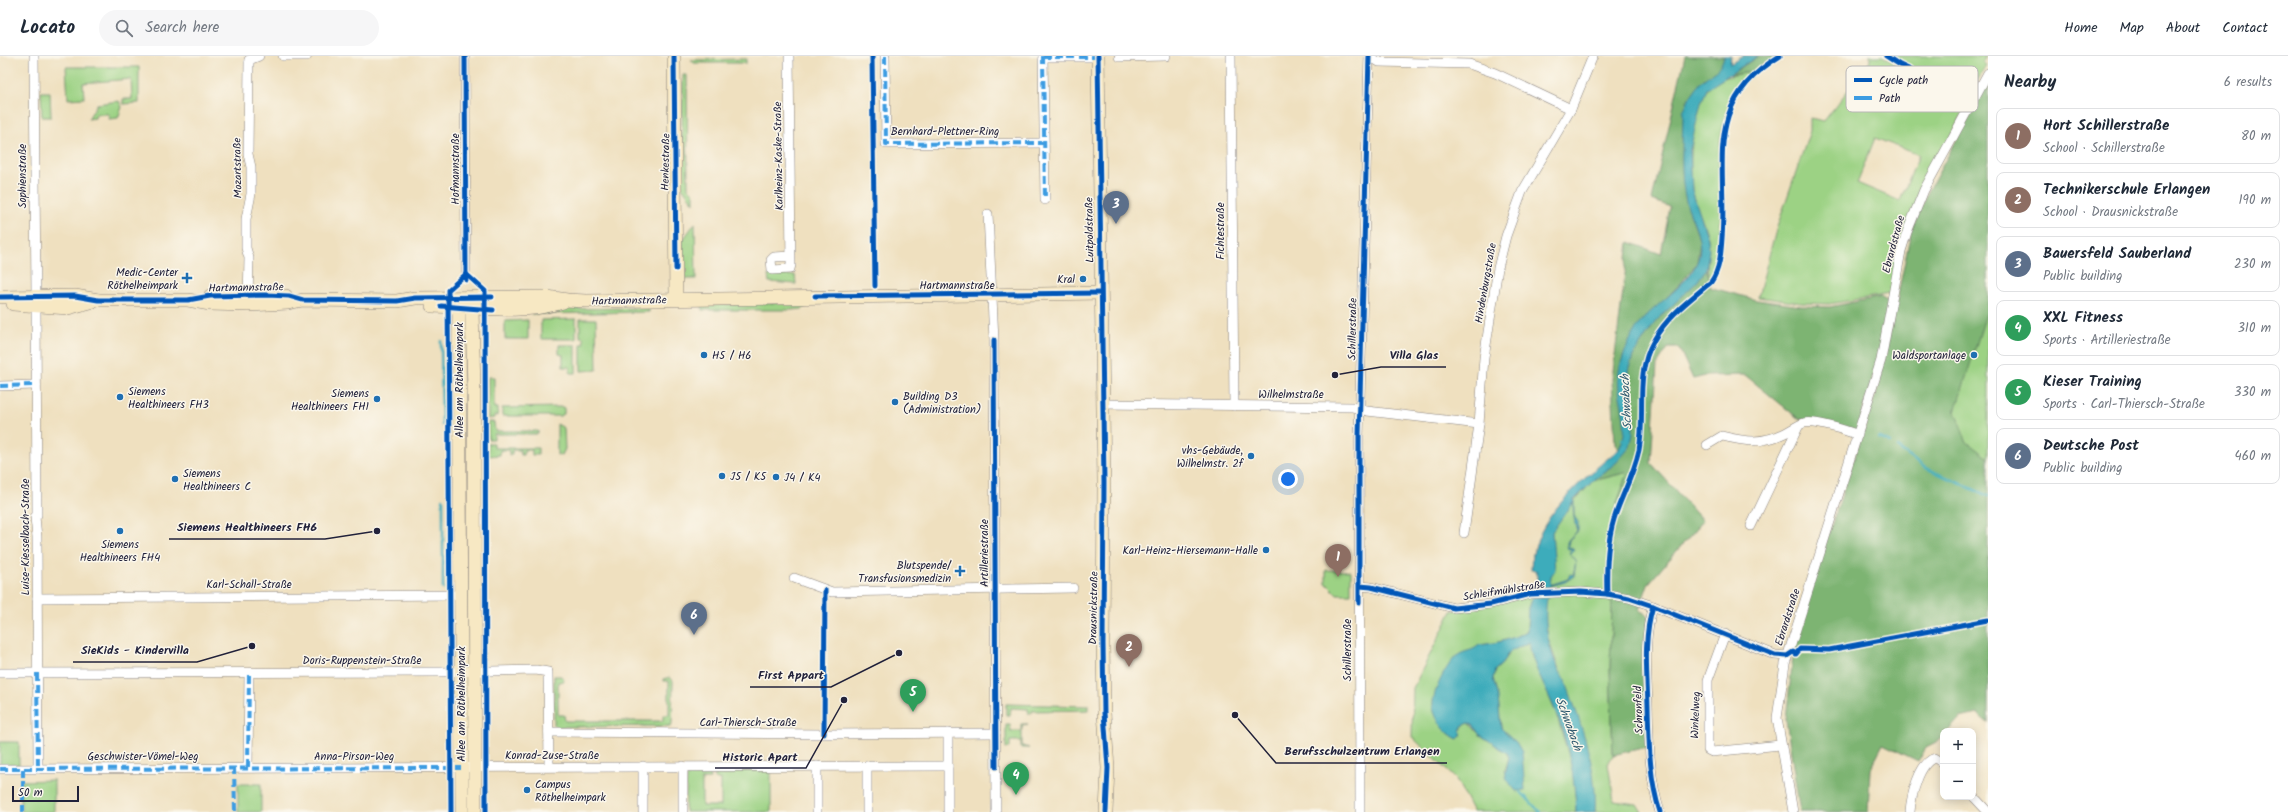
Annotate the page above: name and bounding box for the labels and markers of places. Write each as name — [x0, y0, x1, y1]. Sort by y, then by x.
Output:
pin: 3 — [1103, 191, 1129, 224]
place label: Medic-Center Röthelheimpark — [107, 264, 179, 295]
place label: Kral — [1057, 271, 1075, 289]
marker: Medic-Center Röthelheimpark — [181, 272, 193, 284]
marker: Kral — [1078, 274, 1088, 284]
callout: Villa Glas — [1381, 343, 1446, 367]
place label: H5 / H6 — [712, 347, 751, 365]
place label: Waldsportanlage — [1892, 347, 1966, 365]
marker: H5 / H6 — [699, 350, 709, 360]
marker: Waldsportanlage — [1969, 350, 1979, 360]
place label: Siemens Healthineers FH3 — [128, 383, 209, 414]
place label: Siemens Healthineers FH1 — [291, 385, 369, 416]
place label: Building D3 (Administration) — [903, 388, 981, 419]
marker: Siemens Healthineers FH3 — [115, 392, 125, 402]
marker: Siemens Healthineers FH1 — [372, 394, 382, 404]
marker: Building D3 (Administration) — [890, 397, 900, 407]
place label: vhs-Gebäude, Wilhelmstr. 2f — [1177, 442, 1245, 473]
marker: vhs-Gebäude, Wilhelmstr. 2f — [1246, 451, 1256, 461]
place label: Siemens Healthineers C — [183, 465, 251, 496]
place label: J5 / K5 — [730, 468, 767, 486]
place label: J4 / K4 — [784, 469, 821, 487]
marker: J5 / K5 — [717, 471, 727, 481]
marker: J4 / K4 — [771, 472, 781, 482]
marker: Siemens Healthineers C — [170, 474, 180, 484]
callout: Siemens Healthineers FH6 — [169, 515, 325, 539]
marker: Siemens Healthineers FH4 — [115, 526, 125, 536]
place label: Siemens Healthineers FH4 — [80, 536, 160, 567]
place label: Karl-Heinz-Hiersemann-Halle — [1122, 542, 1258, 560]
pin: 1 — [1325, 544, 1351, 577]
marker: Karl-Heinz-Hiersemann-Halle — [1261, 545, 1271, 555]
place label: Blutspende/ Transfusionsmedizin — [858, 557, 952, 588]
marker: Blutspende/ Transfusionsmedizin — [954, 565, 966, 577]
pin: 6 — [681, 602, 707, 635]
pin: 2 — [1116, 634, 1142, 667]
callout: SieKids - Kindervilla — [73, 638, 197, 662]
callout: First Appart — [750, 663, 831, 687]
pin: 5 — [900, 679, 926, 712]
callout: Berufsschulzentrum Erlangen — [1276, 739, 1447, 763]
callout: Historic Apart — [715, 744, 806, 768]
pin: 4 — [1003, 762, 1029, 795]
place label: Campus Röthelheimpark — [535, 776, 606, 807]
marker: Campus Röthelheimpark — [522, 785, 532, 795]

